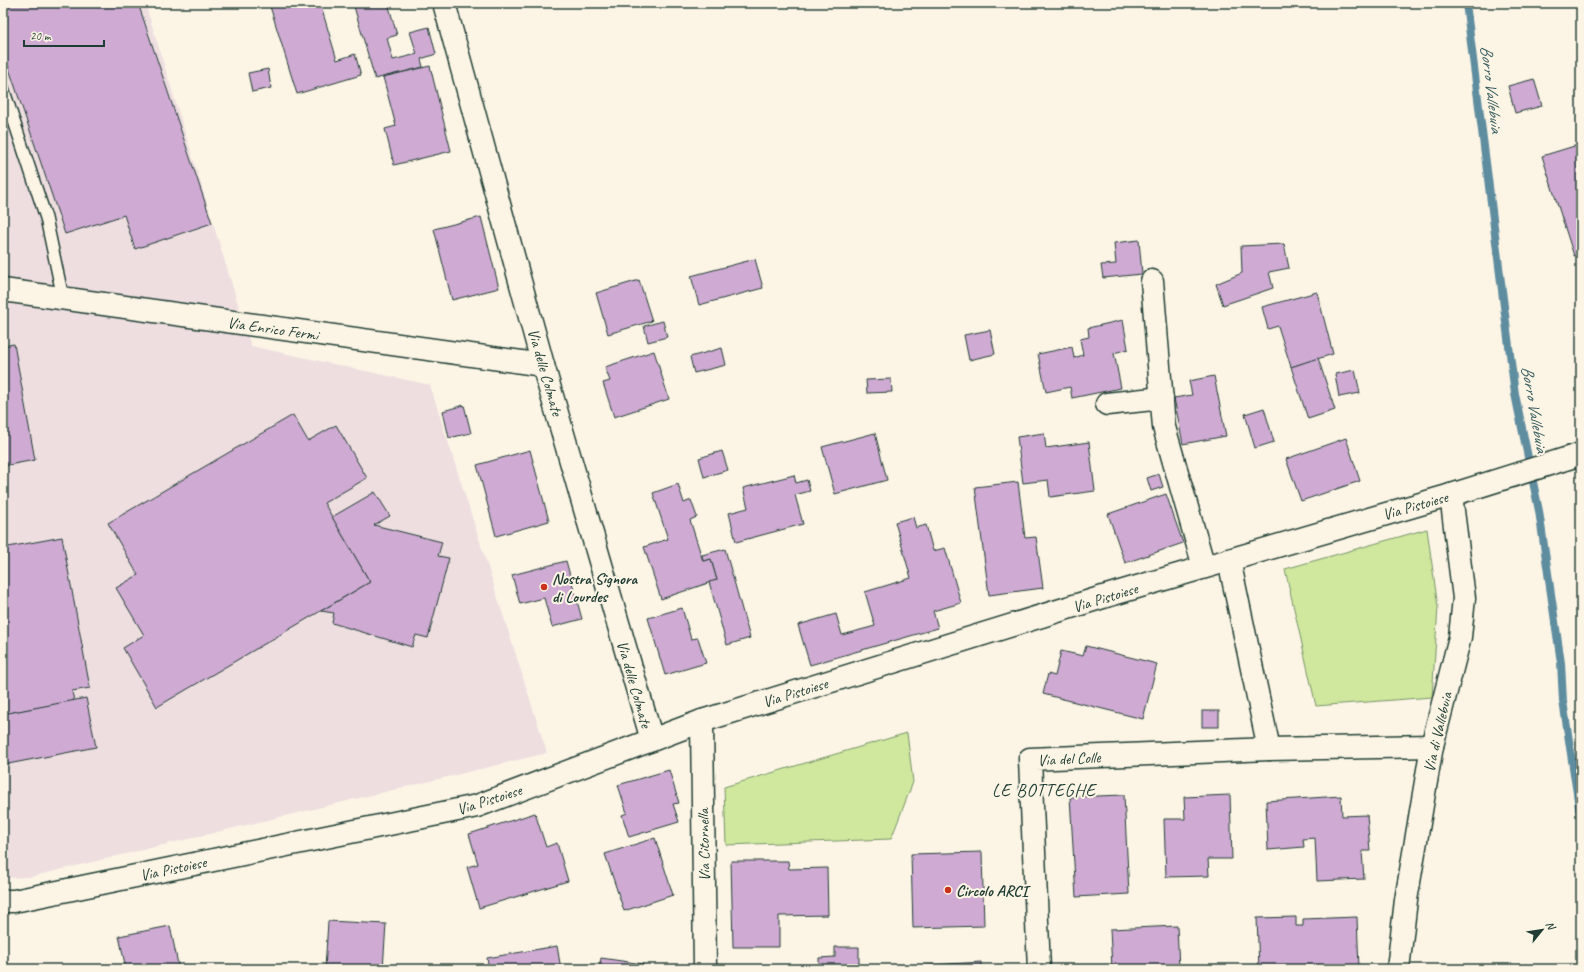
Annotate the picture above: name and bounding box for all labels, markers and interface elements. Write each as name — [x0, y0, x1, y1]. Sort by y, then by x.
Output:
scale bar — [24, 22, 104, 48]
text: 20 m — [30, 28, 52, 44]
water label: Borro Vallebuia — [1476, 44, 1507, 135]
street label: Via Enrico Fermi — [226, 313, 322, 346]
street label: Via delle Colmate — [523, 326, 568, 420]
water label: Borro Vallebuia — [1517, 364, 1553, 455]
street label: Via Pistoiese — [1380, 487, 1452, 525]
place label: Nostra Signora di Lourdes — [552, 569, 639, 607]
street label: Via Pistoiese — [1070, 578, 1142, 617]
marker: Nostra Signora di Lourdes — [539, 582, 549, 592]
street label: Via delle Colmate — [612, 638, 657, 732]
street label: Via Pistoiese — [760, 673, 832, 712]
street label: Via di Vallebuia — [1419, 689, 1457, 774]
street label: Via del Colle — [1037, 747, 1103, 771]
district label: LE BOTTEGHE — [992, 779, 1097, 801]
street label: Via Pistoiese — [454, 780, 526, 820]
street label: Via Citornella — [693, 807, 715, 882]
street label: Via Pistoiese — [138, 852, 210, 886]
place label: Circolo ARCI — [956, 881, 1031, 901]
marker: Circolo ARCI — [943, 885, 953, 895]
north arrow — [1522, 910, 1562, 950]
text: N — [1543, 919, 1560, 933]

